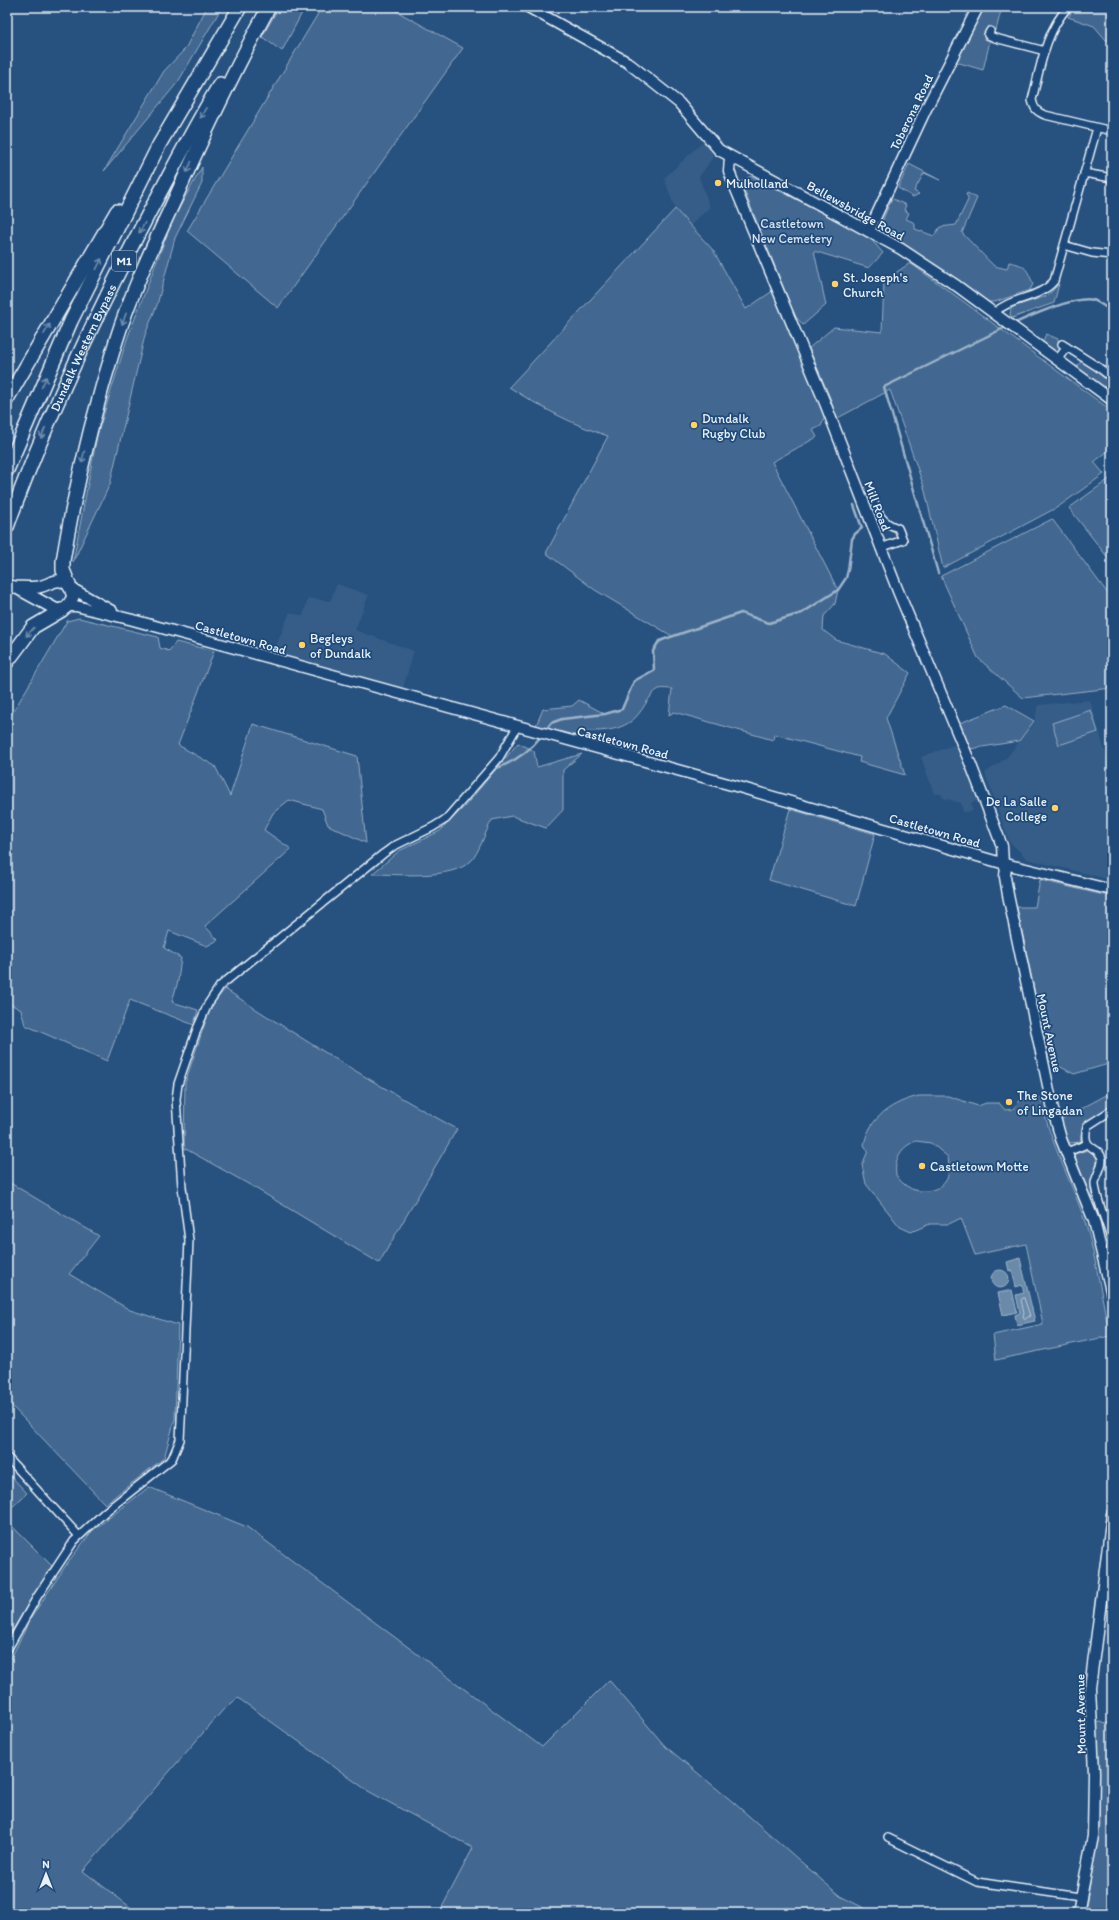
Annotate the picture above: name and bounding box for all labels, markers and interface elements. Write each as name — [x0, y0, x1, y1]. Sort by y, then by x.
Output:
street label: Toberona Road — [887, 72, 936, 153]
one-way arrow — [198, 107, 206, 119]
one-way arrow — [185, 161, 192, 173]
place label: Mulholland — [726, 176, 788, 191]
street label: Bellewsbridge Road — [804, 177, 907, 243]
marker: Mulholland — [713, 178, 723, 188]
park label: Castletown New Cemetery — [752, 216, 832, 246]
one-way arrow — [137, 222, 145, 234]
road number: M1 — [112, 251, 136, 271]
one-way arrow — [96, 259, 103, 271]
place label: St. Joseph's Church — [843, 270, 908, 300]
marker: St. Joseph's Church — [830, 279, 840, 289]
street label: Dundalk Western Bypass — [47, 281, 120, 414]
one-way arrow — [119, 312, 127, 324]
one-way arrow — [43, 323, 51, 335]
one-way arrow — [41, 377, 49, 389]
place label: Dundalk Rugby Club — [702, 411, 766, 441]
marker: Dundalk Rugby Club — [689, 420, 699, 430]
one-way arrow — [39, 427, 47, 439]
one-way arrow — [79, 450, 86, 463]
street label: Mill Road — [861, 479, 894, 533]
street label: Castletown Road — [193, 617, 288, 658]
one-way arrow — [26, 626, 35, 637]
place label: Begleys of Dundalk — [310, 631, 372, 661]
marker: Begleys of Dundalk — [297, 640, 307, 650]
street label: Castletown Road — [575, 723, 670, 762]
place label: De La Salle College — [986, 794, 1047, 824]
marker: De La Salle College — [1050, 803, 1060, 813]
street label: Castletown Road — [887, 810, 982, 851]
street label: Mount Avenue — [1034, 992, 1065, 1074]
place label: The Stone of Lingadan — [1017, 1088, 1083, 1118]
marker: The Stone of Lingadan — [1004, 1097, 1014, 1107]
place label: Castletown Motte — [930, 1159, 1029, 1174]
marker: Castletown Motte — [917, 1161, 927, 1171]
street label: Mount Avenue — [1072, 1674, 1089, 1754]
north arrow — [26, 1854, 66, 1894]
text: N — [42, 1858, 50, 1871]

